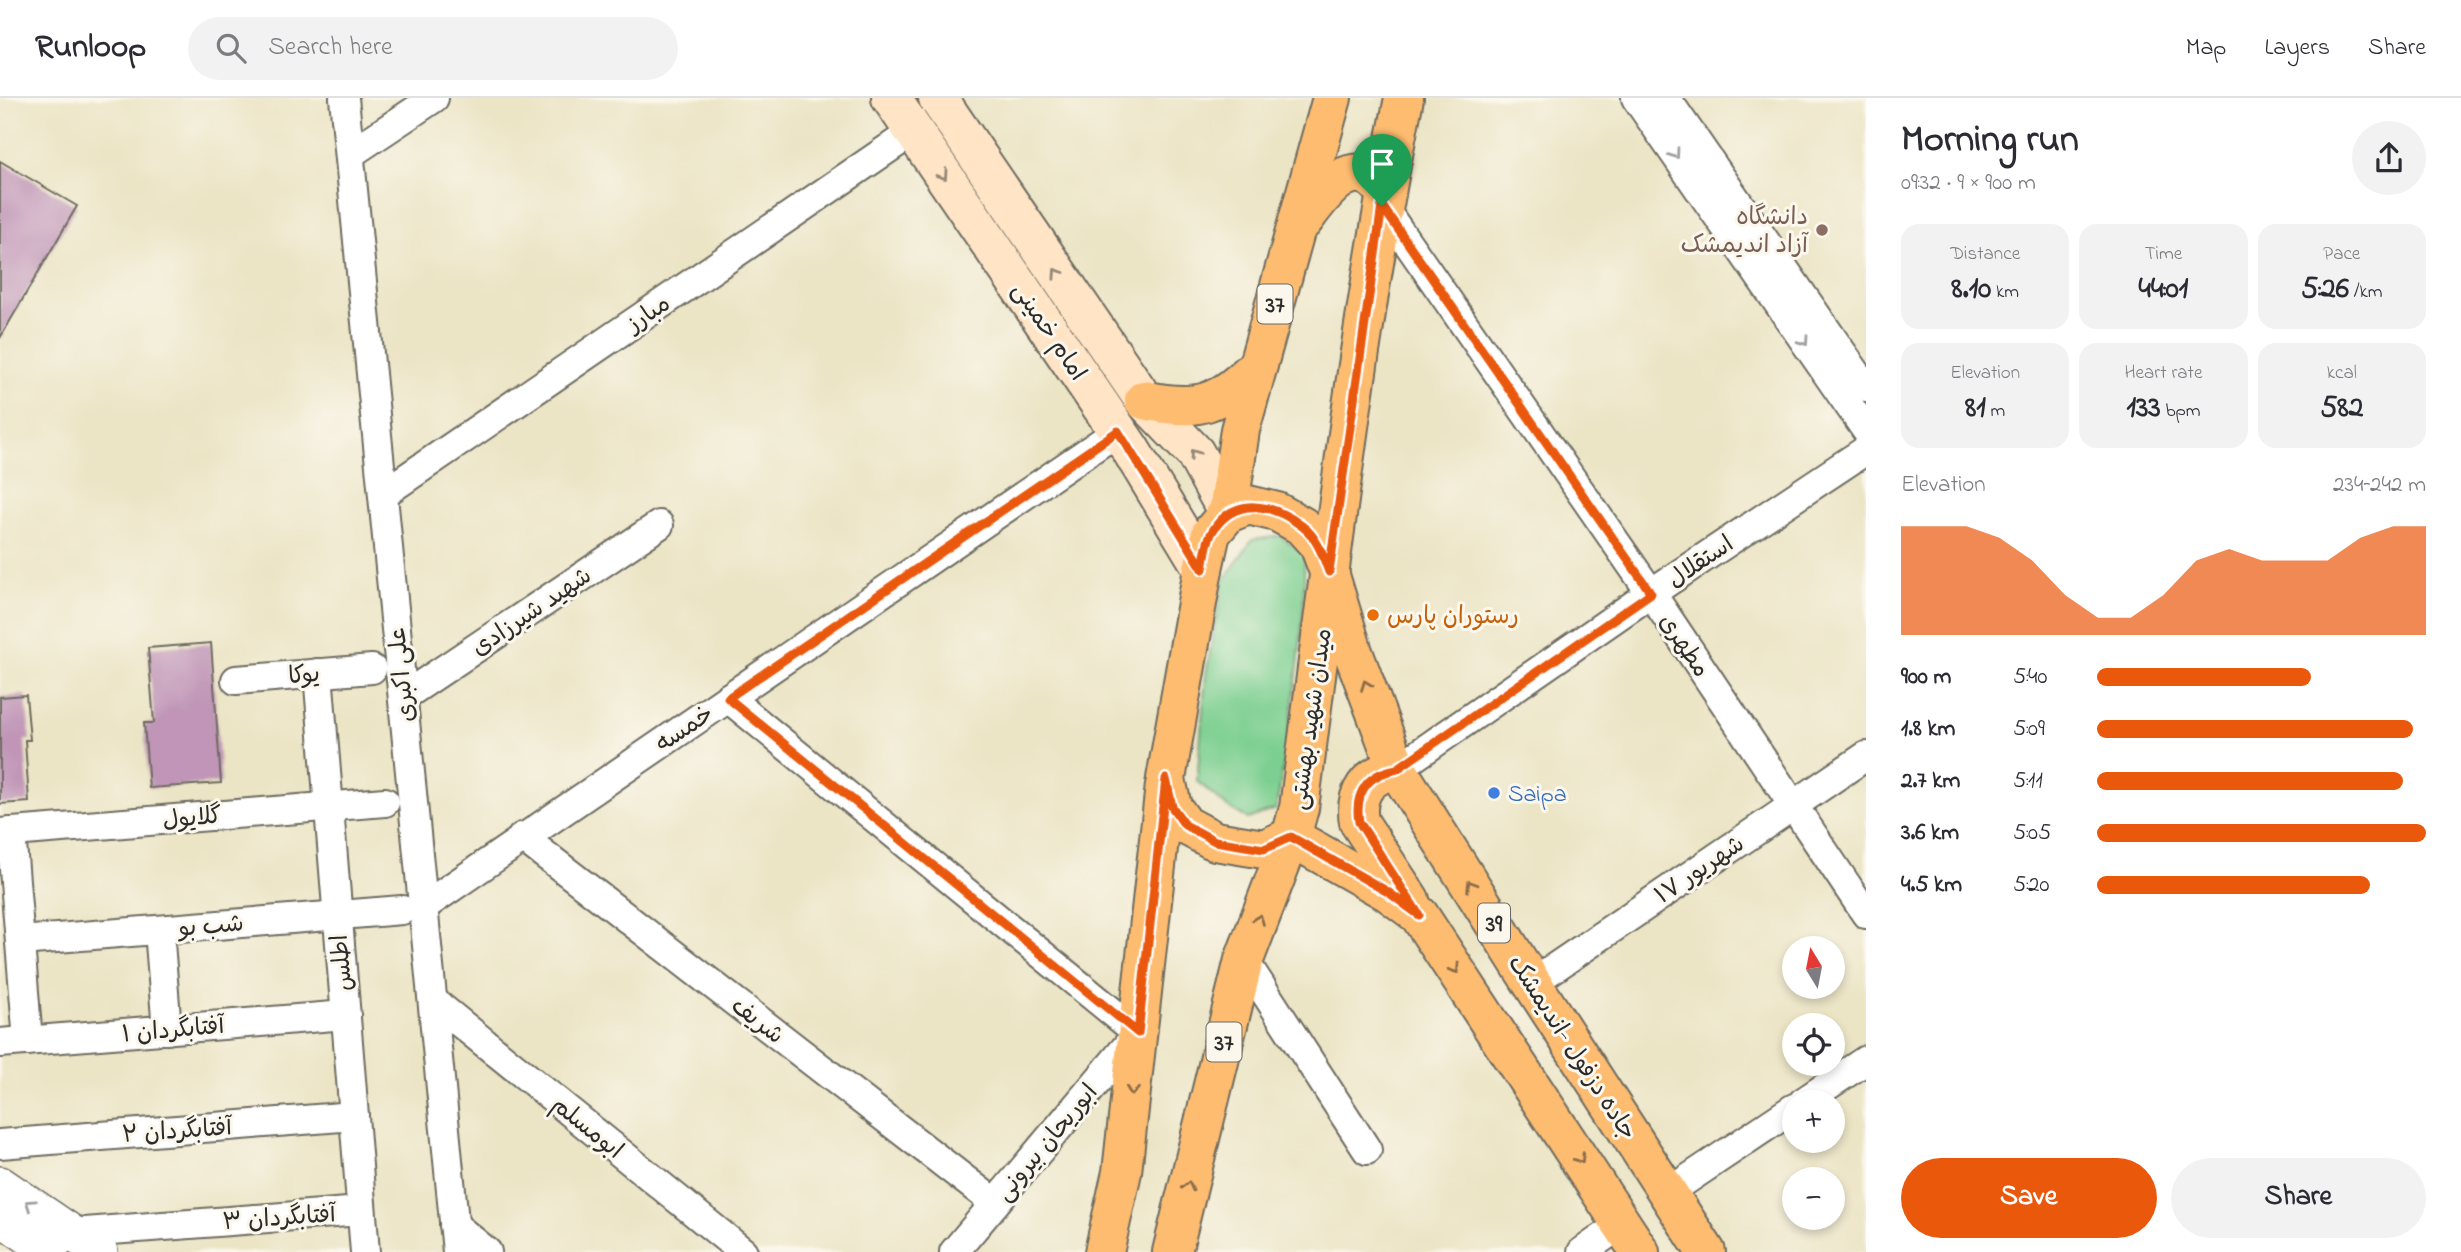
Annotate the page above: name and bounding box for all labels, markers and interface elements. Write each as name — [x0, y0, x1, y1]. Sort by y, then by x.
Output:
search box — [188, 17, 678, 80]
text: Runloop — [35, 24, 146, 72]
icon: search — [212, 29, 250, 67]
text: Search here — [268, 29, 393, 67]
text: Map — [2186, 31, 2226, 66]
text: Layers — [2264, 31, 2330, 66]
text: Share — [2368, 31, 2426, 66]
text: Morning run — [1901, 113, 2079, 169]
button: share — [2352, 121, 2426, 195]
pin — [1352, 134, 1412, 206]
icon: arrive — [1363, 145, 1401, 183]
one-way arrow — [1667, 146, 1679, 159]
one-way arrow — [935, 167, 947, 180]
text: 09:32 · 9 × 900 m — [1901, 167, 2036, 200]
place label: دانشگاه آزاد اندیمشک — [1681, 201, 1809, 264]
marker: دانشگاه آزاد اندیمشک — [1814, 222, 1830, 238]
text: Distance — [1950, 241, 2020, 268]
text: Time — [2145, 241, 2182, 268]
text: Pace — [2323, 241, 2360, 268]
one-way arrow — [1053, 268, 1066, 281]
text: 8.10 — [1951, 268, 1991, 312]
text: 44:01 — [2139, 268, 2188, 312]
text: 5:26 — [2301, 268, 2349, 312]
street label: امام خمینی — [1002, 276, 1094, 389]
text: km — [1991, 279, 2019, 306]
text: /km — [2349, 279, 2383, 306]
road number: 37 — [1258, 284, 1292, 324]
street label: مبارز — [619, 288, 678, 344]
one-way arrow — [1796, 333, 1808, 346]
text: Elevation — [1950, 360, 2020, 387]
text: Heart rate — [2125, 360, 2202, 387]
text: kcal — [2327, 360, 2357, 387]
text: 81 — [1965, 387, 1986, 431]
text: 133 — [2126, 387, 2161, 431]
text: 582 — [2320, 387, 2363, 431]
text: m — [1986, 398, 2005, 425]
text: bpm — [2161, 398, 2201, 425]
one-way arrow — [1190, 449, 1202, 462]
text: Elevation — [1901, 469, 1986, 502]
text: 234–242 m — [2333, 469, 2426, 502]
street label: استقلال — [1661, 528, 1742, 598]
street label: شهید شیرزادی — [465, 560, 600, 666]
place label: رستوران پارس — [1387, 600, 1519, 635]
marker: رستوران پارس — [1365, 607, 1381, 623]
street label: مطهری — [1649, 607, 1717, 685]
street label: علی اکبری — [381, 626, 426, 724]
street label: میدان شهید بهشتی — [1282, 626, 1343, 812]
street label: یوکا — [287, 658, 321, 695]
text: 900 m — [1901, 661, 1951, 694]
text: 5:40 — [2013, 661, 2048, 694]
one-way arrow — [1360, 679, 1374, 691]
street label: خمسه — [649, 698, 721, 762]
text: 1.8 km — [1901, 713, 1955, 746]
text: 5:09 — [2013, 713, 2045, 746]
text: 2.7 km — [1901, 765, 1960, 798]
text: 5:11 — [2013, 765, 2043, 798]
place label: Saipa — [1508, 778, 1567, 813]
marker: Saipa — [1486, 785, 1502, 801]
street label: گلایول — [161, 799, 223, 840]
text: 3.6 km — [1901, 817, 1959, 850]
text: 5:05 — [2013, 817, 2051, 850]
street label: ۱۷ شهریور — [1648, 828, 1752, 914]
text: 4.5 km — [1901, 869, 1962, 902]
text: 5:20 — [2013, 869, 2049, 902]
one-way arrow — [1466, 880, 1479, 893]
road number: 39 — [1478, 904, 1510, 943]
street label: شب بو — [175, 907, 245, 948]
one-way arrow — [1251, 913, 1265, 925]
street label: اطلس — [324, 933, 363, 992]
north arrow — [1782, 936, 1844, 999]
map controls — [1782, 936, 1845, 1230]
street label: جاده دزفول -اندیمشک — [1498, 949, 1644, 1148]
one-way arrow — [1446, 961, 1459, 974]
street label: شریف — [722, 990, 790, 1054]
street label: آفتابگردان ۱ — [121, 1009, 227, 1053]
button: locate — [1782, 1013, 1845, 1076]
road number: 37 — [1206, 1023, 1242, 1062]
street label: ابوریحان بیرونی — [988, 1077, 1108, 1210]
one-way arrow — [1124, 1085, 1139, 1097]
street label: ابومسلم — [543, 1089, 630, 1169]
button: + — [1782, 1090, 1845, 1153]
street label: آفتابگردان ۲ — [121, 1111, 234, 1154]
one-way arrow — [1571, 1151, 1584, 1164]
button: Save — [1901, 1158, 2157, 1238]
button: Share — [2171, 1158, 2426, 1238]
button: − — [1782, 1167, 1845, 1230]
one-way arrow — [1180, 1180, 1195, 1192]
street label: آفتابگردان ۳ — [221, 1198, 338, 1241]
one-way arrow — [25, 1200, 38, 1213]

